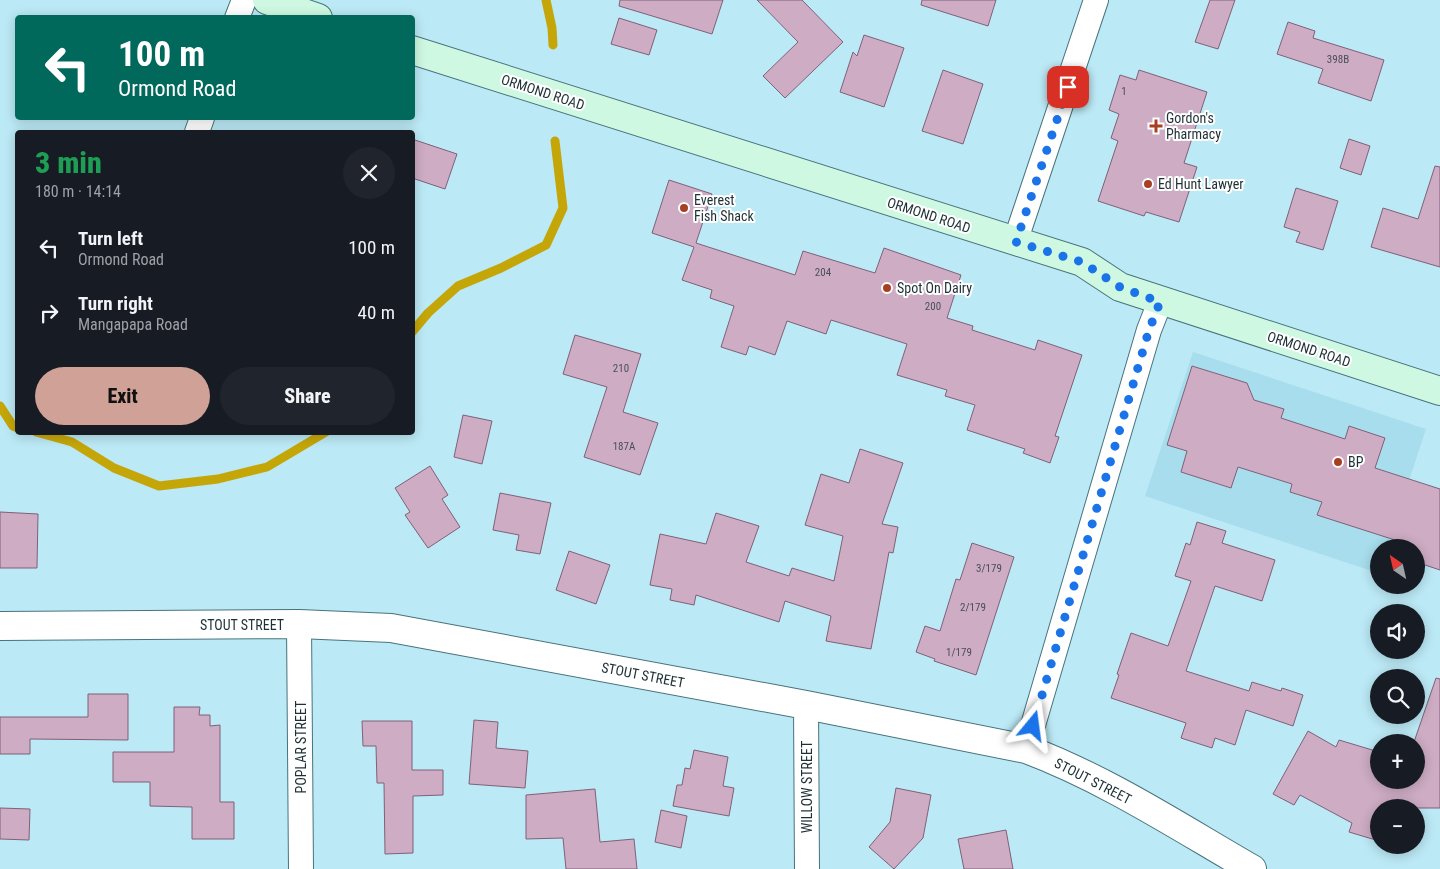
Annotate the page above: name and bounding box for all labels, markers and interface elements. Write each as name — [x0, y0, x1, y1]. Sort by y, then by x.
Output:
text: 100 m — [118, 34, 205, 75]
icon: left — [35, 35, 100, 100]
house number: 398B — [1327, 53, 1349, 66]
pin — [1047, 66, 1089, 108]
street label: ORMOND ROAD — [499, 71, 587, 113]
icon: arrive — [1054, 73, 1082, 101]
text: Ormond Road — [118, 76, 236, 101]
house number: 1 — [1121, 85, 1127, 98]
place label: Gordon's Pharmacy — [1166, 110, 1221, 142]
marker: Gordon's Pharmacy — [1150, 120, 1162, 132]
text: 3 min — [35, 145, 102, 180]
button: close — [343, 147, 395, 199]
place label: Ed Hunt Lawyer — [1158, 176, 1244, 192]
marker: Ed Hunt Lawyer — [1142, 178, 1154, 190]
text: 180 m · 14:14 — [35, 182, 121, 201]
place label: Everest Fish Shack — [694, 192, 754, 224]
street label: ORMOND ROAD — [885, 194, 973, 236]
marker: Everest Fish Shack — [678, 202, 690, 214]
text: Turn left — [78, 227, 143, 250]
icon: left — [35, 234, 63, 262]
text: 100 m — [348, 236, 395, 259]
text: Ormond Road — [78, 250, 164, 269]
house number: 204 — [815, 266, 832, 279]
place label: Spot On Dairy — [897, 280, 972, 296]
marker: Spot On Dairy — [881, 282, 893, 294]
text: Turn right — [78, 292, 153, 315]
icon: right — [35, 299, 63, 327]
house number: 200 — [925, 300, 941, 313]
text: 40 m — [358, 301, 395, 324]
text: Mangapapa Road — [78, 315, 188, 334]
street label: ORMOND ROAD — [1265, 328, 1353, 370]
house number: 210 — [613, 362, 629, 375]
button: Exit — [35, 367, 210, 425]
button: Share — [220, 367, 395, 425]
house number: 187A — [613, 440, 636, 453]
place label: BP — [1348, 454, 1364, 470]
marker: BP — [1332, 456, 1344, 468]
north arrow — [1370, 539, 1425, 594]
map controls — [1370, 539, 1425, 854]
house number: 3/179 — [976, 562, 1002, 575]
house number: 2/179 — [960, 601, 986, 614]
button: sound — [1370, 604, 1425, 659]
street label: STOUT STREET — [200, 617, 284, 633]
house number: 1/179 — [946, 646, 972, 659]
street label: STOUT STREET — [600, 659, 686, 691]
button: search — [1370, 669, 1425, 724]
position arrow — [1006, 699, 1058, 751]
street label: POPLAR STREET — [293, 701, 309, 793]
button: + — [1370, 734, 1425, 789]
street label: WILLOW STREET — [799, 741, 815, 833]
street label: STOUT STREET — [1052, 755, 1134, 807]
button: − — [1370, 799, 1425, 854]

